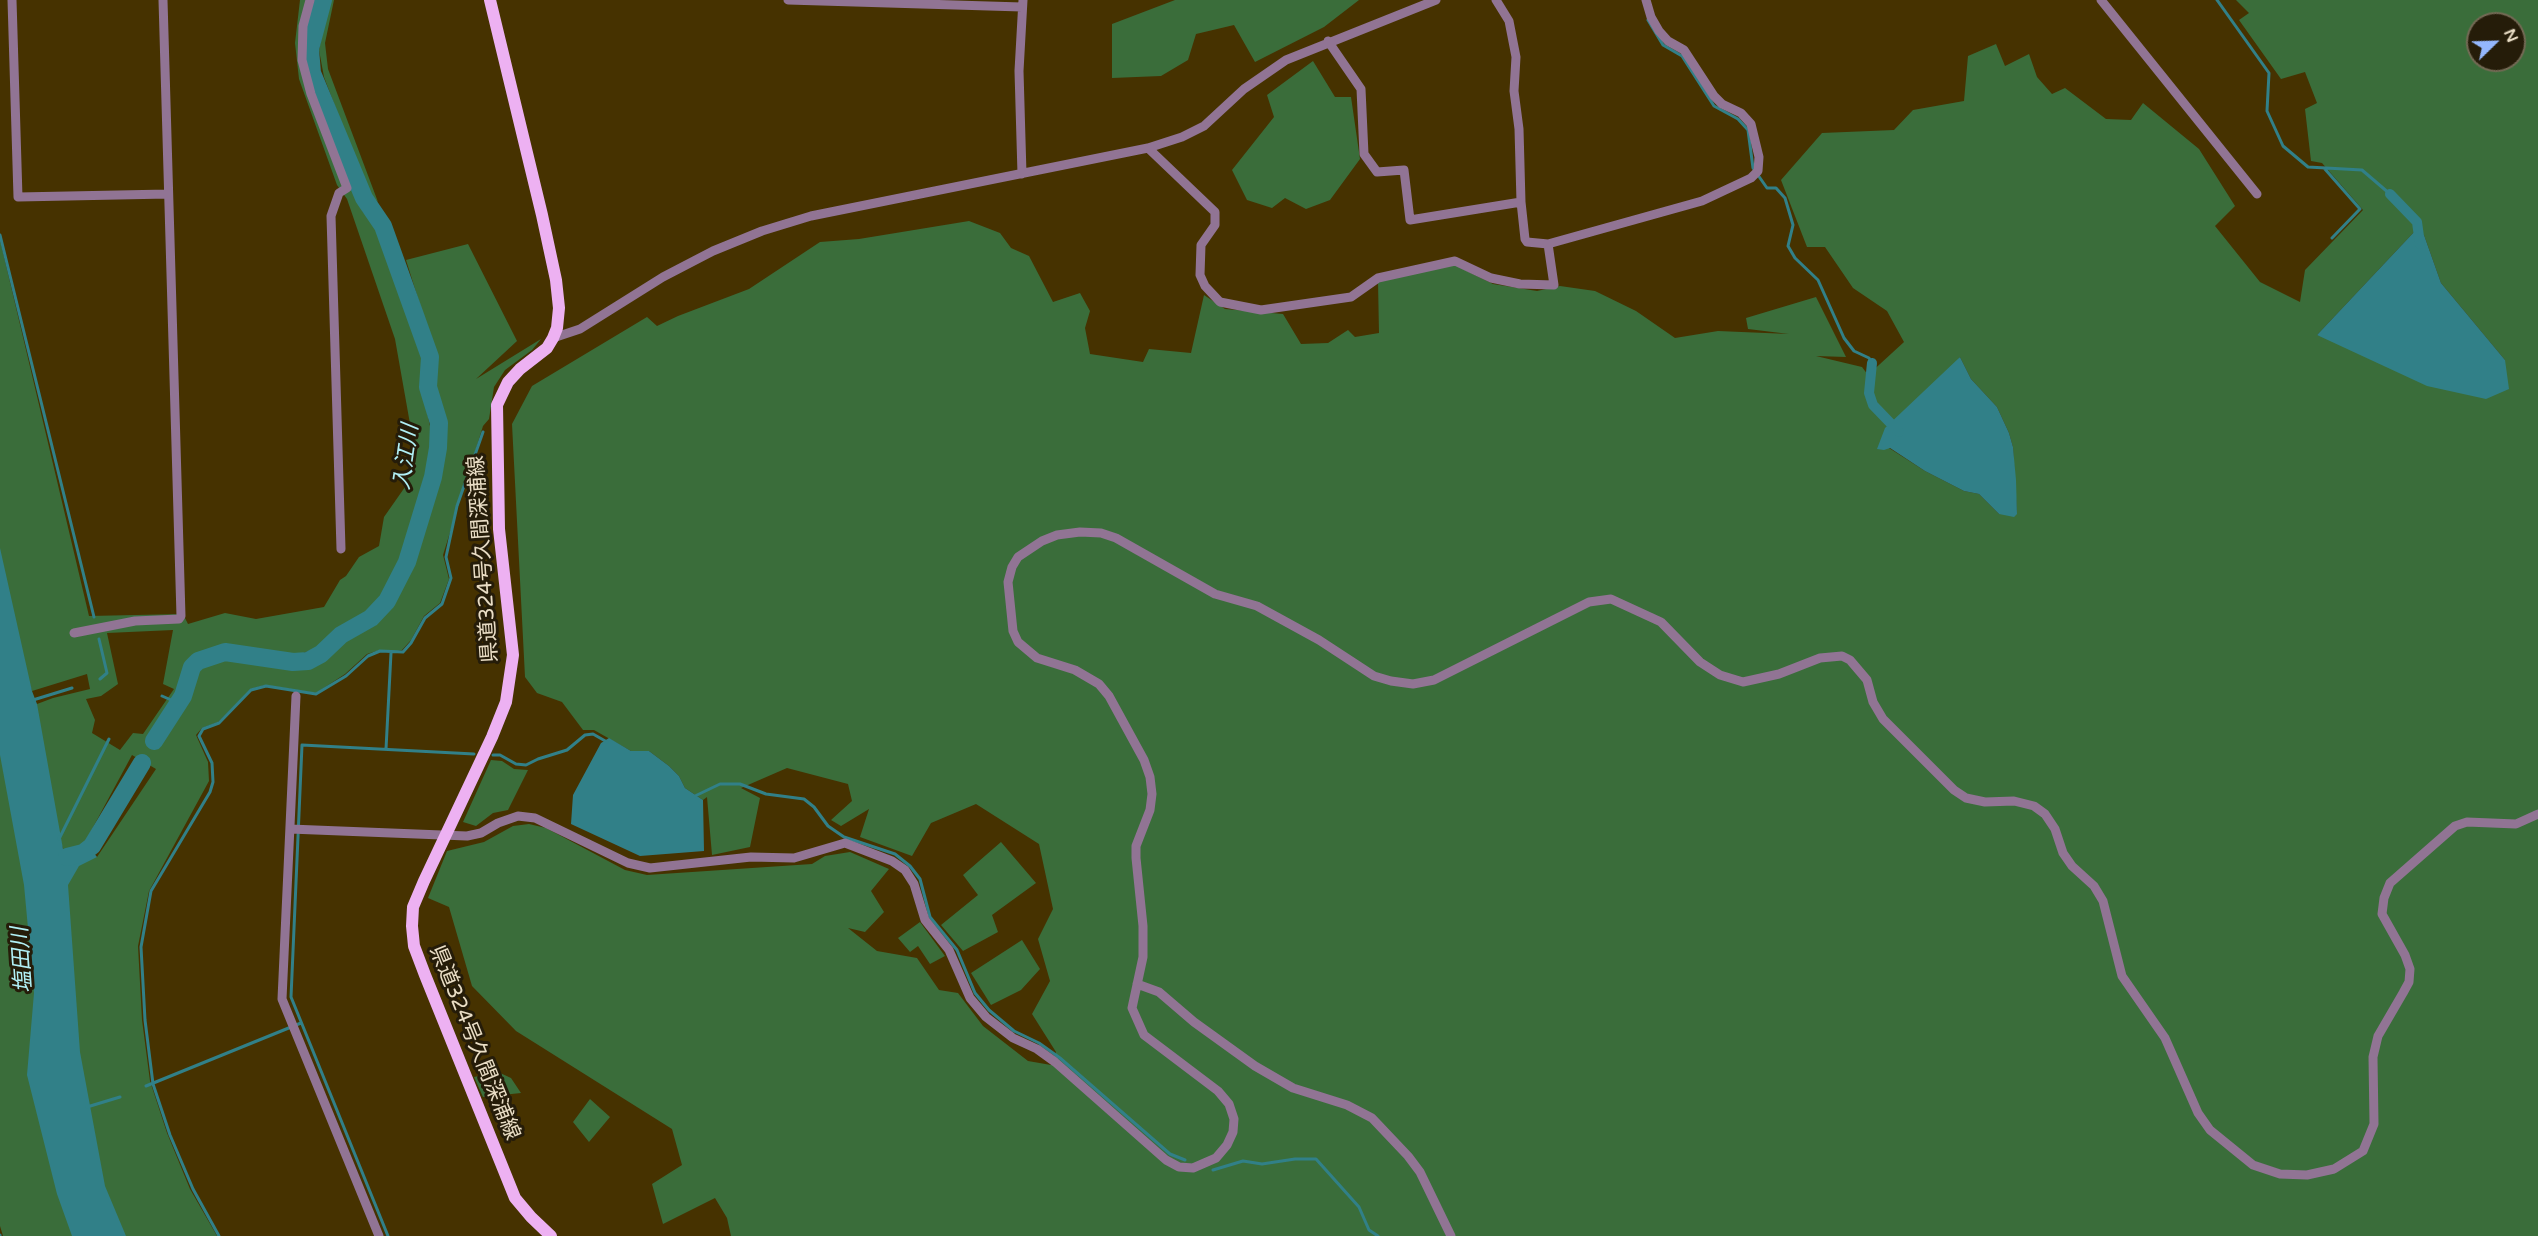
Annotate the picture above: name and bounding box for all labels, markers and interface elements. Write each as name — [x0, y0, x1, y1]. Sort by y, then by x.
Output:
north arrow — [2466, 12, 2526, 72]
text: N — [2499, 26, 2522, 46]
water label: 入江川 — [389, 422, 425, 492]
street label: 県道324号久間深浦線 — [464, 455, 504, 663]
water label: 塩田川 — [8, 926, 38, 994]
street label: 県道324号久間深浦線 — [423, 942, 525, 1144]

